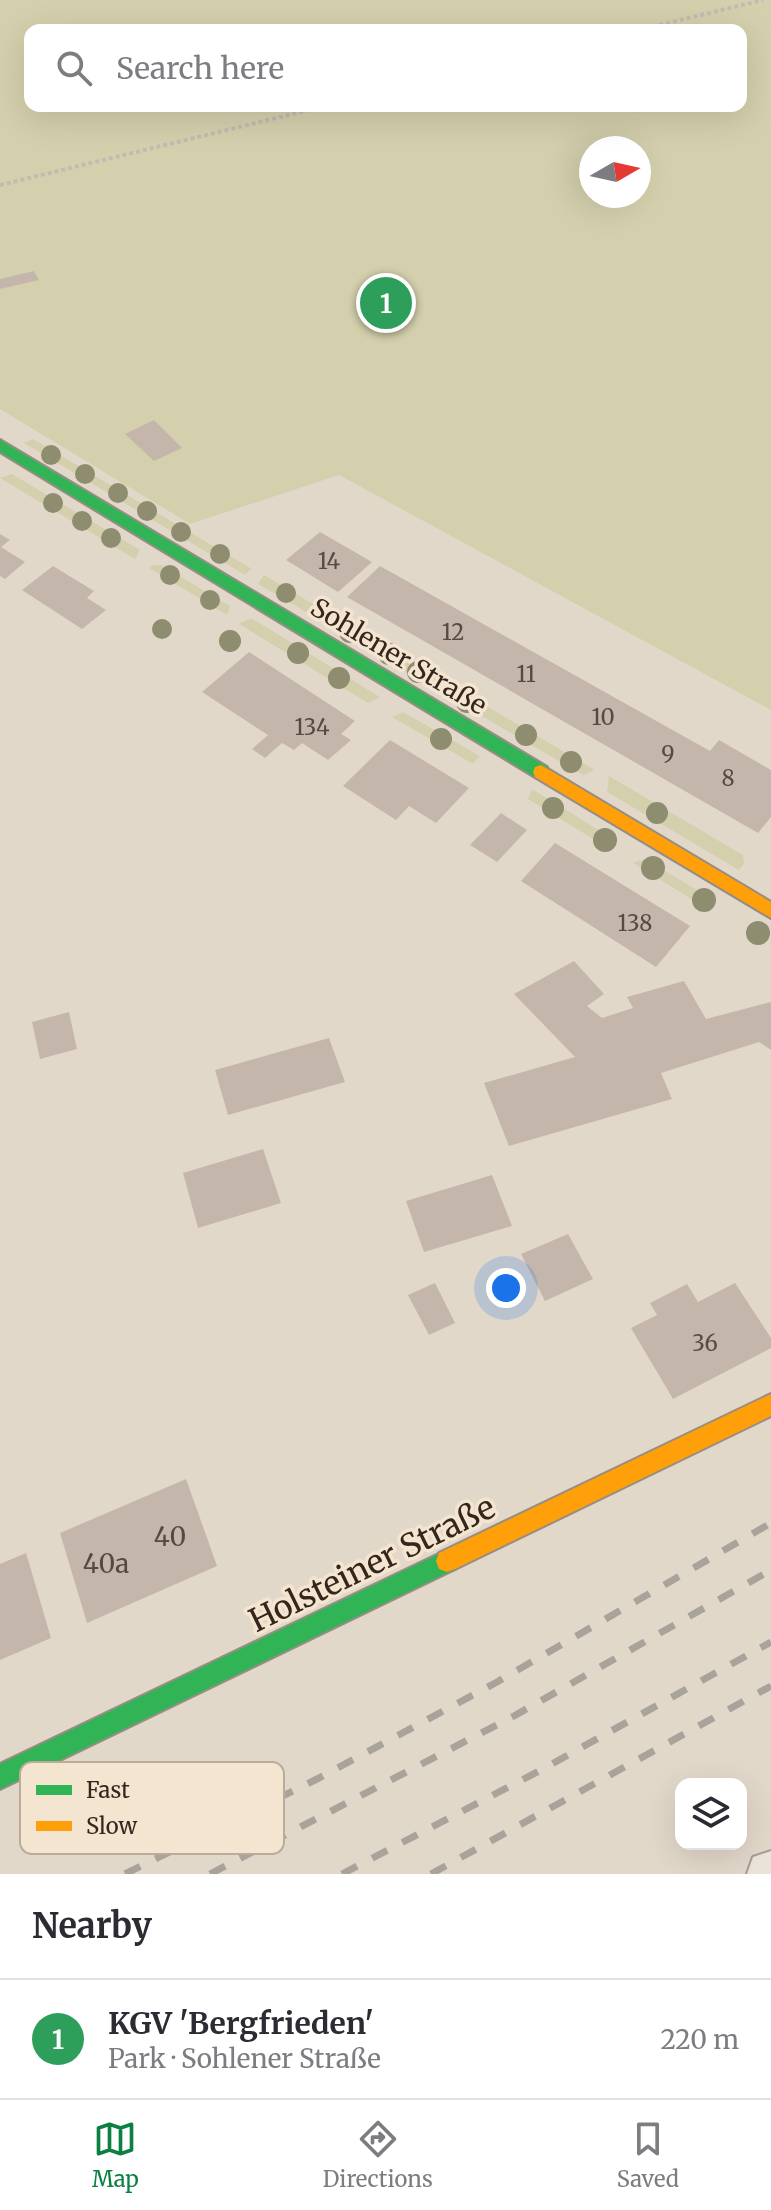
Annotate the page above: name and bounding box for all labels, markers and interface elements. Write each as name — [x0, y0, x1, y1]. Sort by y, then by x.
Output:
search box — [24, 24, 747, 112]
icon: search — [52, 46, 96, 90]
text: Search here — [116, 49, 284, 87]
north arrow — [579, 136, 651, 208]
pin: 1 — [360, 273, 412, 333]
house number: 14 — [318, 547, 341, 575]
street label: Sohlener Straße — [305, 590, 493, 722]
house number: 12 — [442, 618, 464, 646]
house number: 11 — [516, 660, 536, 688]
house number: 10 — [591, 703, 615, 731]
house number: 134 — [294, 713, 330, 741]
house number: 9 — [661, 740, 675, 768]
house number: 8 — [721, 764, 735, 792]
house number: 138 — [618, 909, 652, 937]
your location — [486, 1268, 526, 1308]
house number: 36 — [692, 1329, 718, 1357]
street label: Holsteiner Straße — [243, 1487, 501, 1641]
house number: 40 — [154, 1520, 186, 1553]
house number: 40a — [83, 1547, 129, 1580]
legend — [20, 1762, 284, 1854]
text: Fast — [86, 1776, 130, 1804]
map controls — [675, 1778, 747, 1850]
button: layers — [675, 1778, 747, 1850]
text: Slow — [86, 1812, 137, 1840]
text: Nearby — [32, 1905, 152, 1947]
text: KGV 'Bergfrieden' — [108, 2004, 374, 2042]
text: 1 — [52, 2023, 64, 2056]
text: 220 m — [660, 2023, 739, 2056]
text: Park · Sohlener Straße — [108, 2042, 381, 2075]
tab: Map — [92, 2117, 139, 2193]
tab: Directions — [323, 2117, 433, 2193]
tab: Saved — [617, 2117, 679, 2193]

